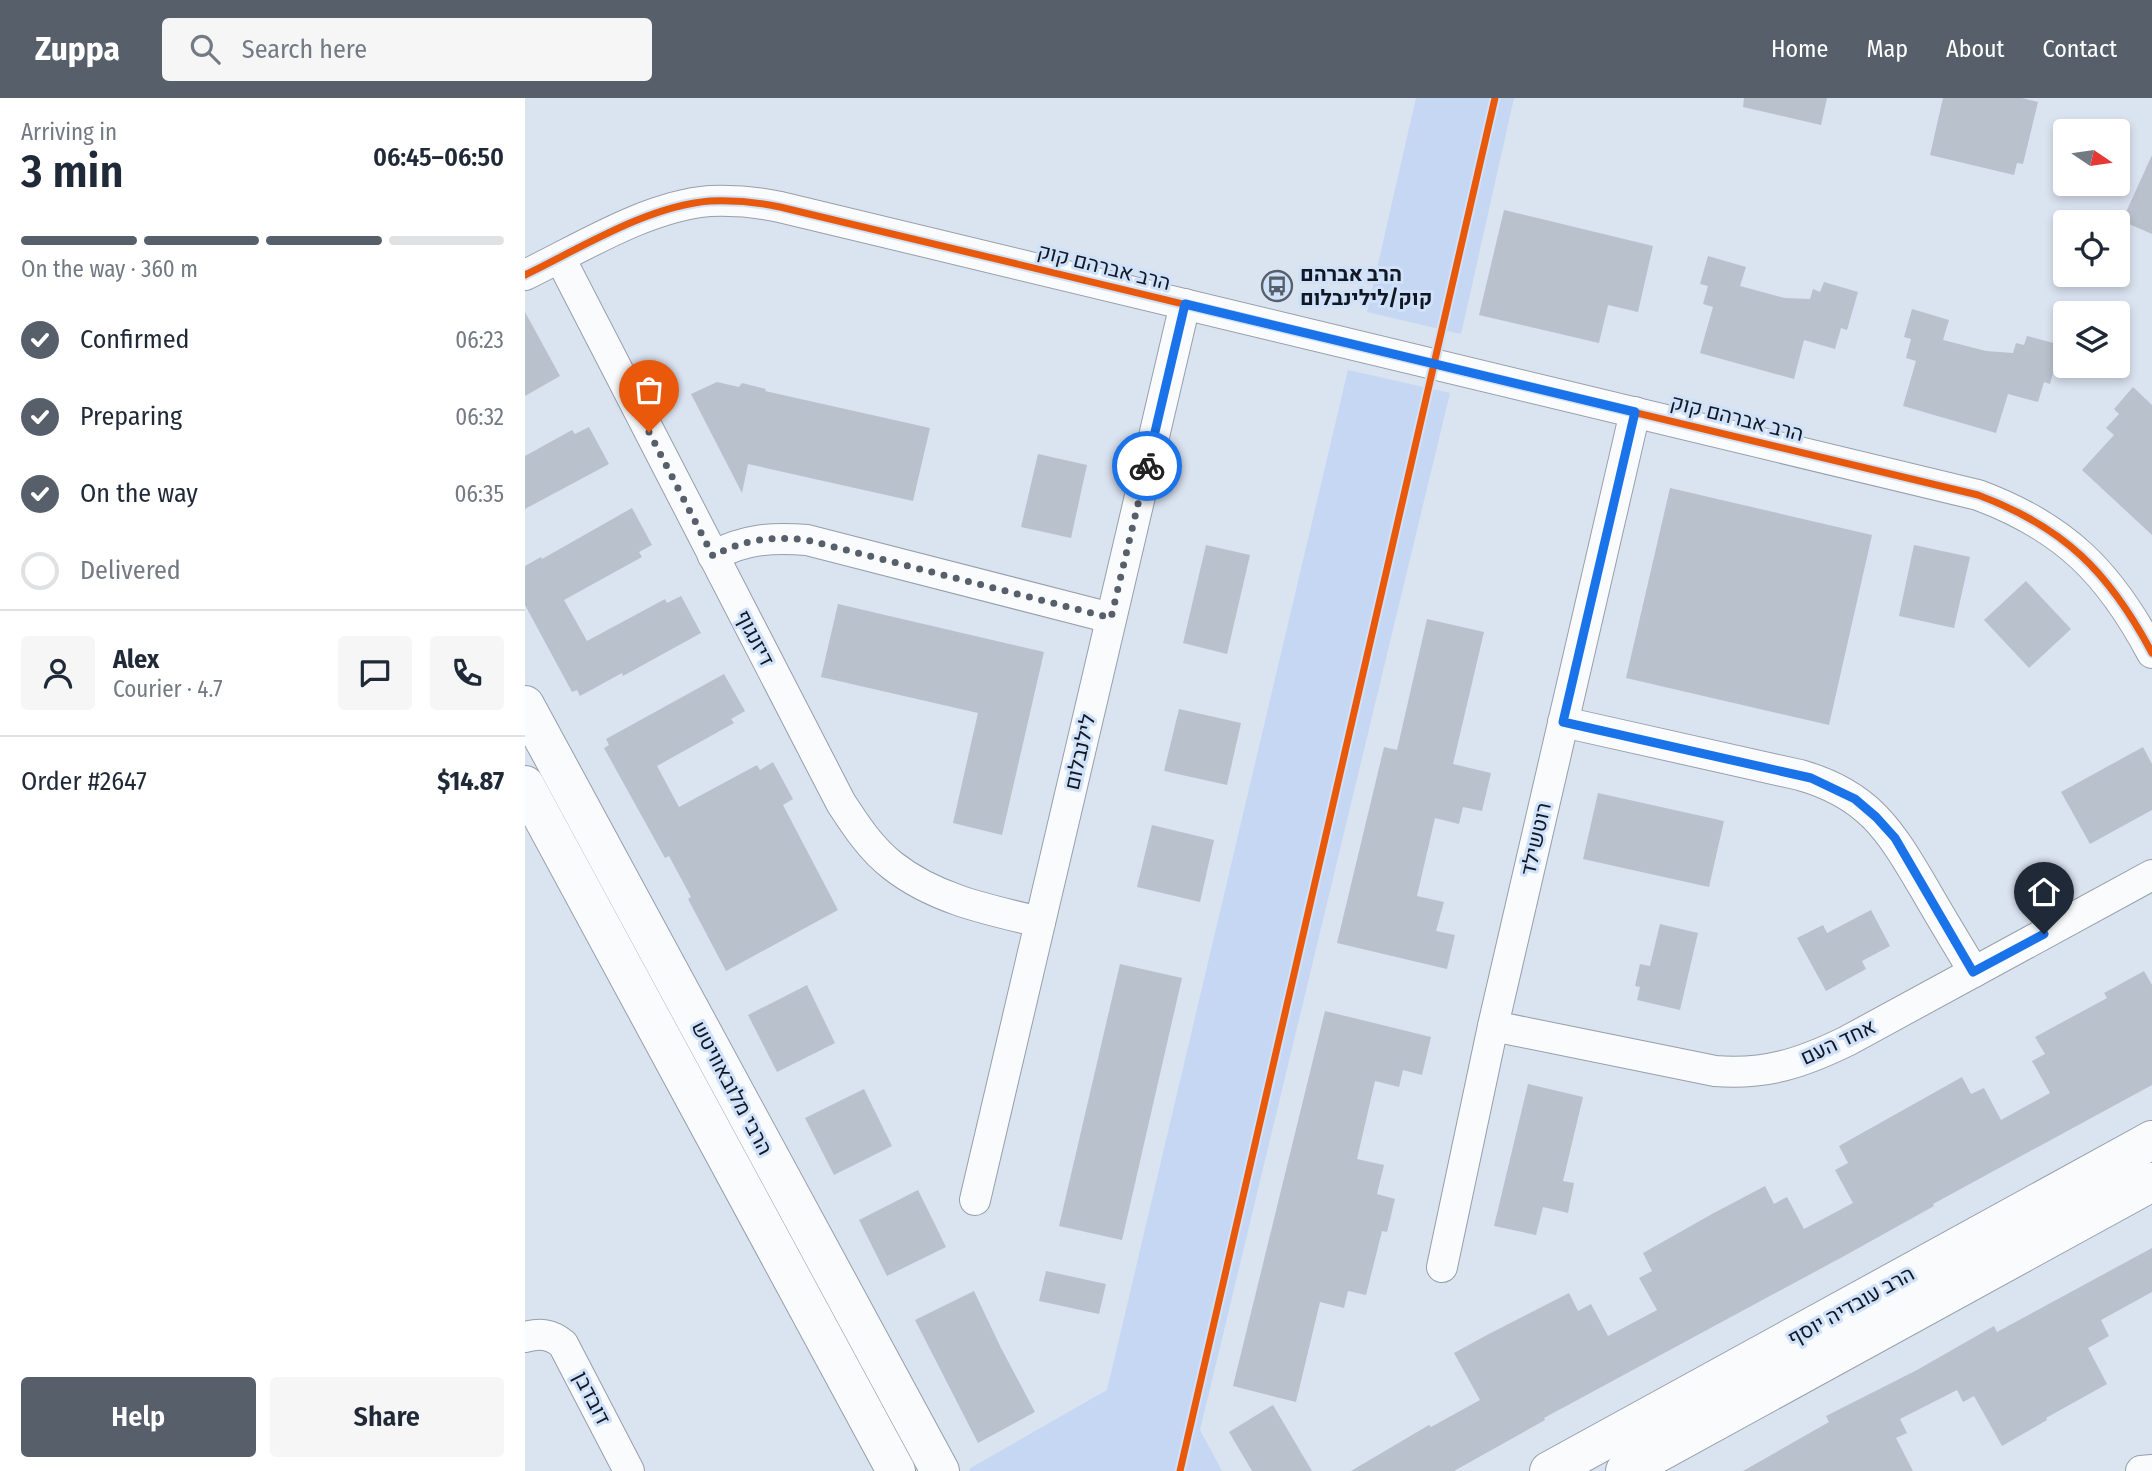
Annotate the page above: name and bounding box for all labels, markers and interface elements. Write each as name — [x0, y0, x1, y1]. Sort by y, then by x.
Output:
search box — [162, 18, 652, 81]
text: Zuppa — [35, 29, 120, 69]
icon: search — [186, 30, 224, 68]
text: Search here — [242, 34, 367, 65]
text: Home — [1771, 35, 1828, 63]
text: Map — [1866, 35, 1908, 63]
text: About — [1946, 35, 2004, 63]
text: Contact — [2042, 35, 2117, 63]
text: Arriving in — [21, 118, 117, 146]
north arrow — [2053, 119, 2130, 196]
map controls — [2053, 119, 2130, 378]
text: 06:45–06:50 — [373, 142, 504, 173]
text: 3 min — [21, 144, 124, 199]
button: locate — [2053, 210, 2130, 287]
street label: הרב אברהם קוק — [1035, 238, 1173, 296]
text: On the way · 360 m — [21, 255, 198, 283]
place label: הרב אברהם קוק/לילינבלום — [1300, 261, 1432, 311]
bus stop icon: הרב אברהם קוק/לילינבלום — [1260, 269, 1294, 303]
button: layers — [2053, 301, 2130, 378]
icon: check — [21, 321, 59, 359]
text: Confirmed — [80, 324, 190, 355]
text: 06:23 — [455, 326, 504, 354]
pin — [619, 360, 679, 432]
icon: bag — [630, 371, 668, 409]
street label: הרב אברהם קוק — [1668, 389, 1806, 447]
icon: check — [21, 398, 59, 436]
text: Preparing — [80, 401, 182, 432]
text: 06:32 — [455, 403, 504, 431]
courier — [1112, 431, 1182, 501]
icon: bike — [1128, 447, 1166, 485]
icon: check — [21, 475, 59, 513]
text: On the way — [80, 478, 198, 509]
text: 06:35 — [455, 480, 504, 508]
text: Delivered — [80, 555, 181, 586]
street label: דיזנגוף — [730, 606, 780, 670]
button: person — [21, 636, 95, 710]
button: chat — [338, 636, 412, 710]
button: phone — [430, 636, 504, 710]
text: Alex — [113, 644, 159, 675]
text: Courier · 4.7 — [113, 675, 223, 703]
street label: לילנבלום — [1059, 711, 1101, 792]
text: Order #2647 — [21, 766, 147, 797]
text: $14.87 — [437, 766, 504, 797]
street label: רוטשילד — [1515, 800, 1557, 878]
pin — [2014, 862, 2074, 934]
icon: home — [2025, 873, 2063, 911]
street label: אחד העם — [1796, 1013, 1880, 1071]
street label: הרבי מלובאוויטש — [686, 1016, 778, 1160]
street label: הרב עובדיה יוסף — [1783, 1260, 1919, 1352]
street label: דובדבן — [568, 1367, 616, 1429]
button: Help — [21, 1377, 256, 1457]
button: Share — [270, 1377, 504, 1457]

